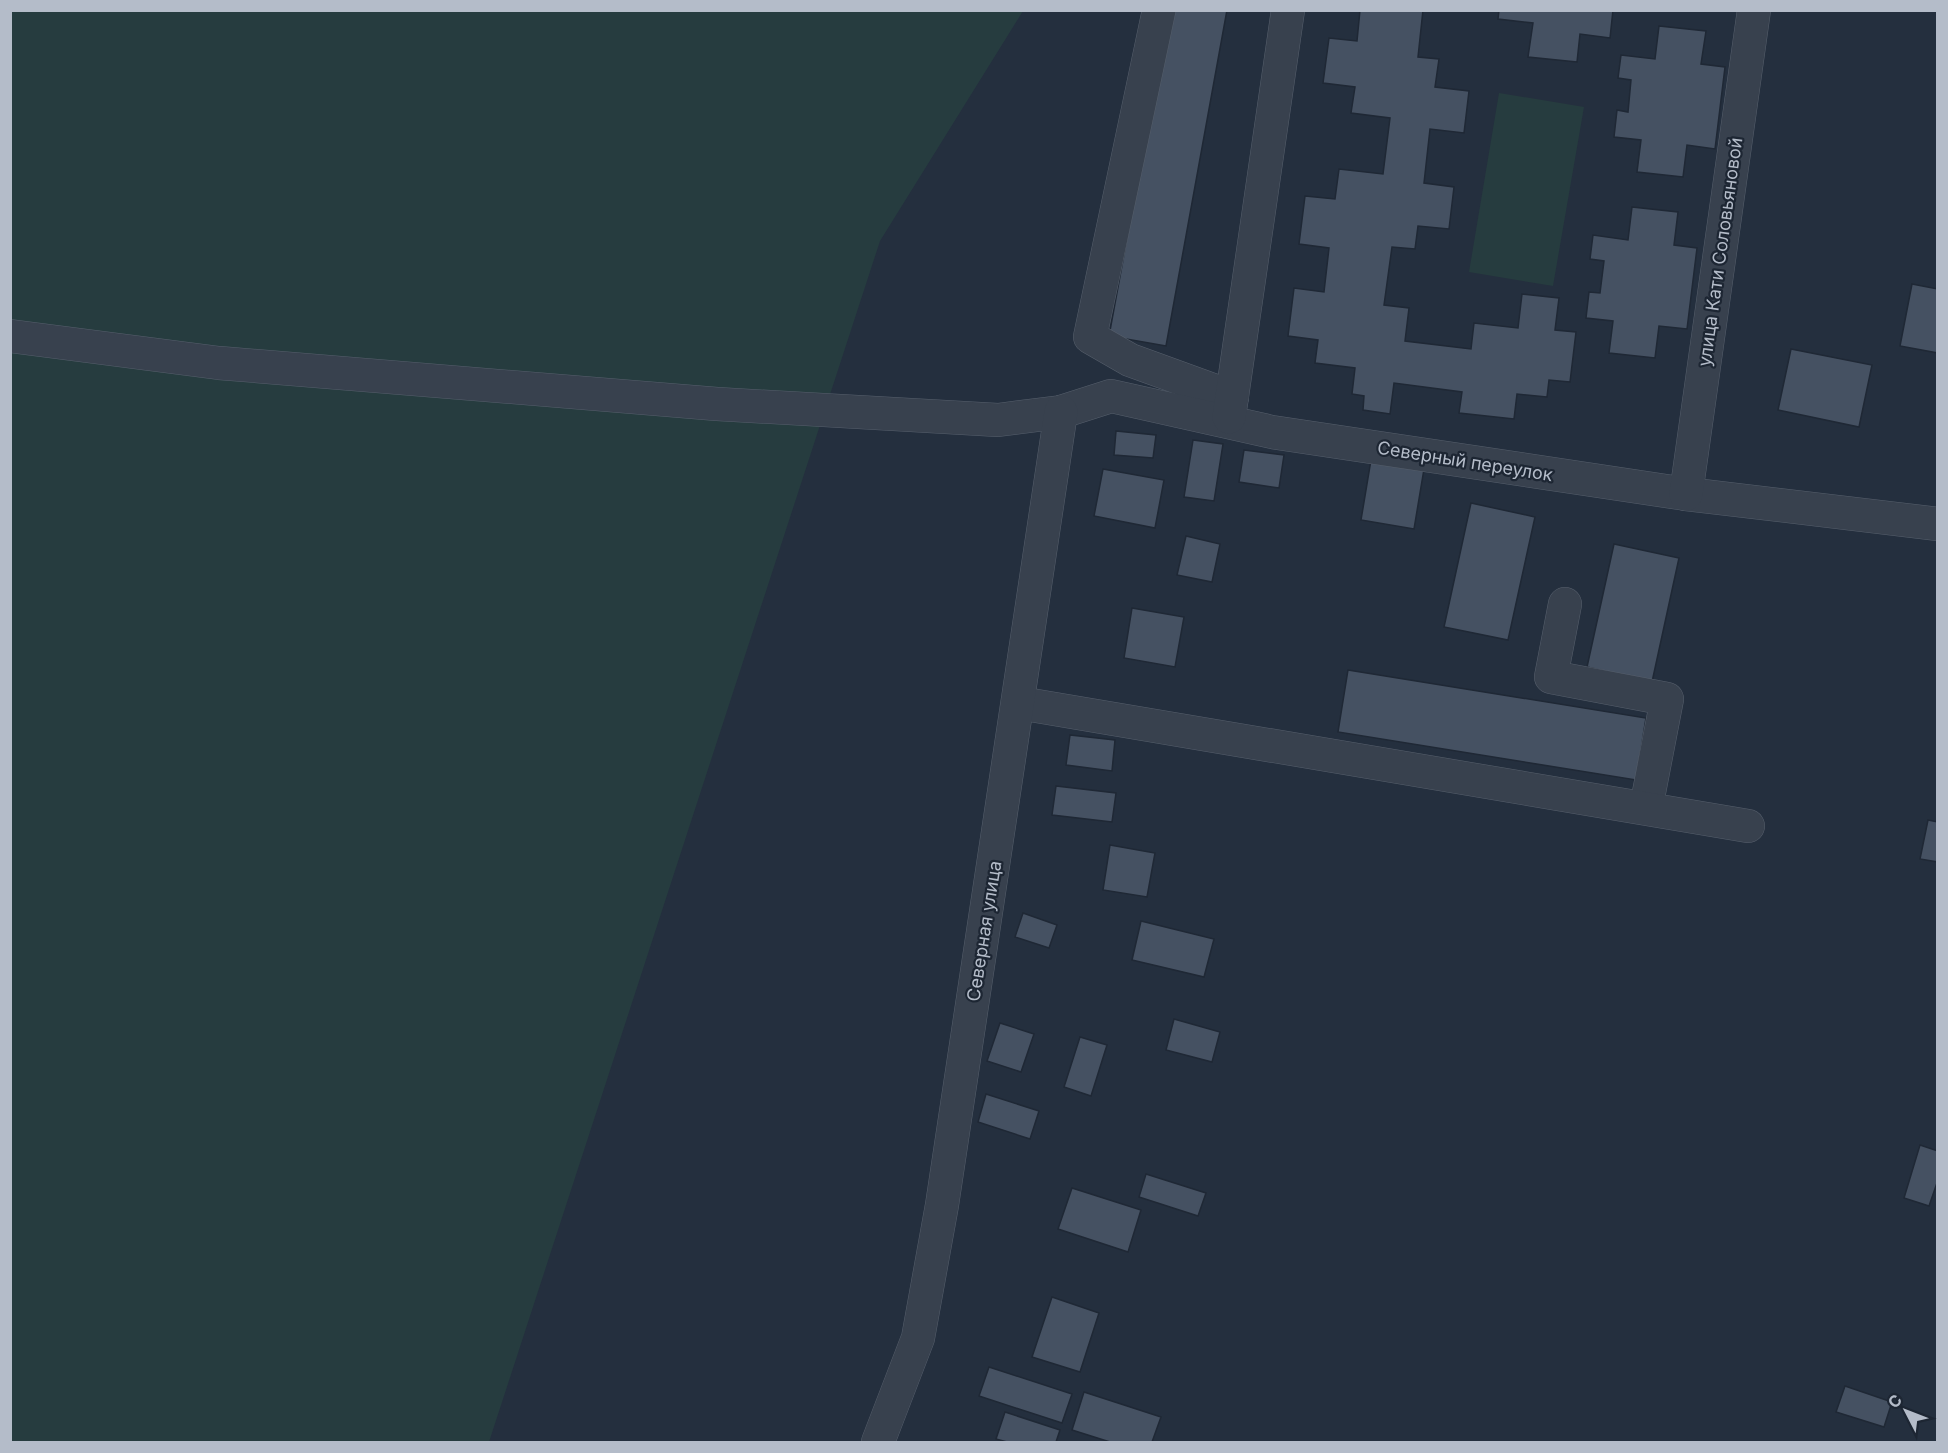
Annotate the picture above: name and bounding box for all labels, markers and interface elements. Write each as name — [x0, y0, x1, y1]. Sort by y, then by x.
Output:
street label: улица Кати Соловьяновой — [1694, 136, 1746, 368]
street label: Северный переулок — [1376, 437, 1554, 485]
street label: Северная улица — [963, 859, 1005, 1003]
north arrow — [1876, 1381, 1936, 1441]
text: С — [1883, 1390, 1906, 1412]

